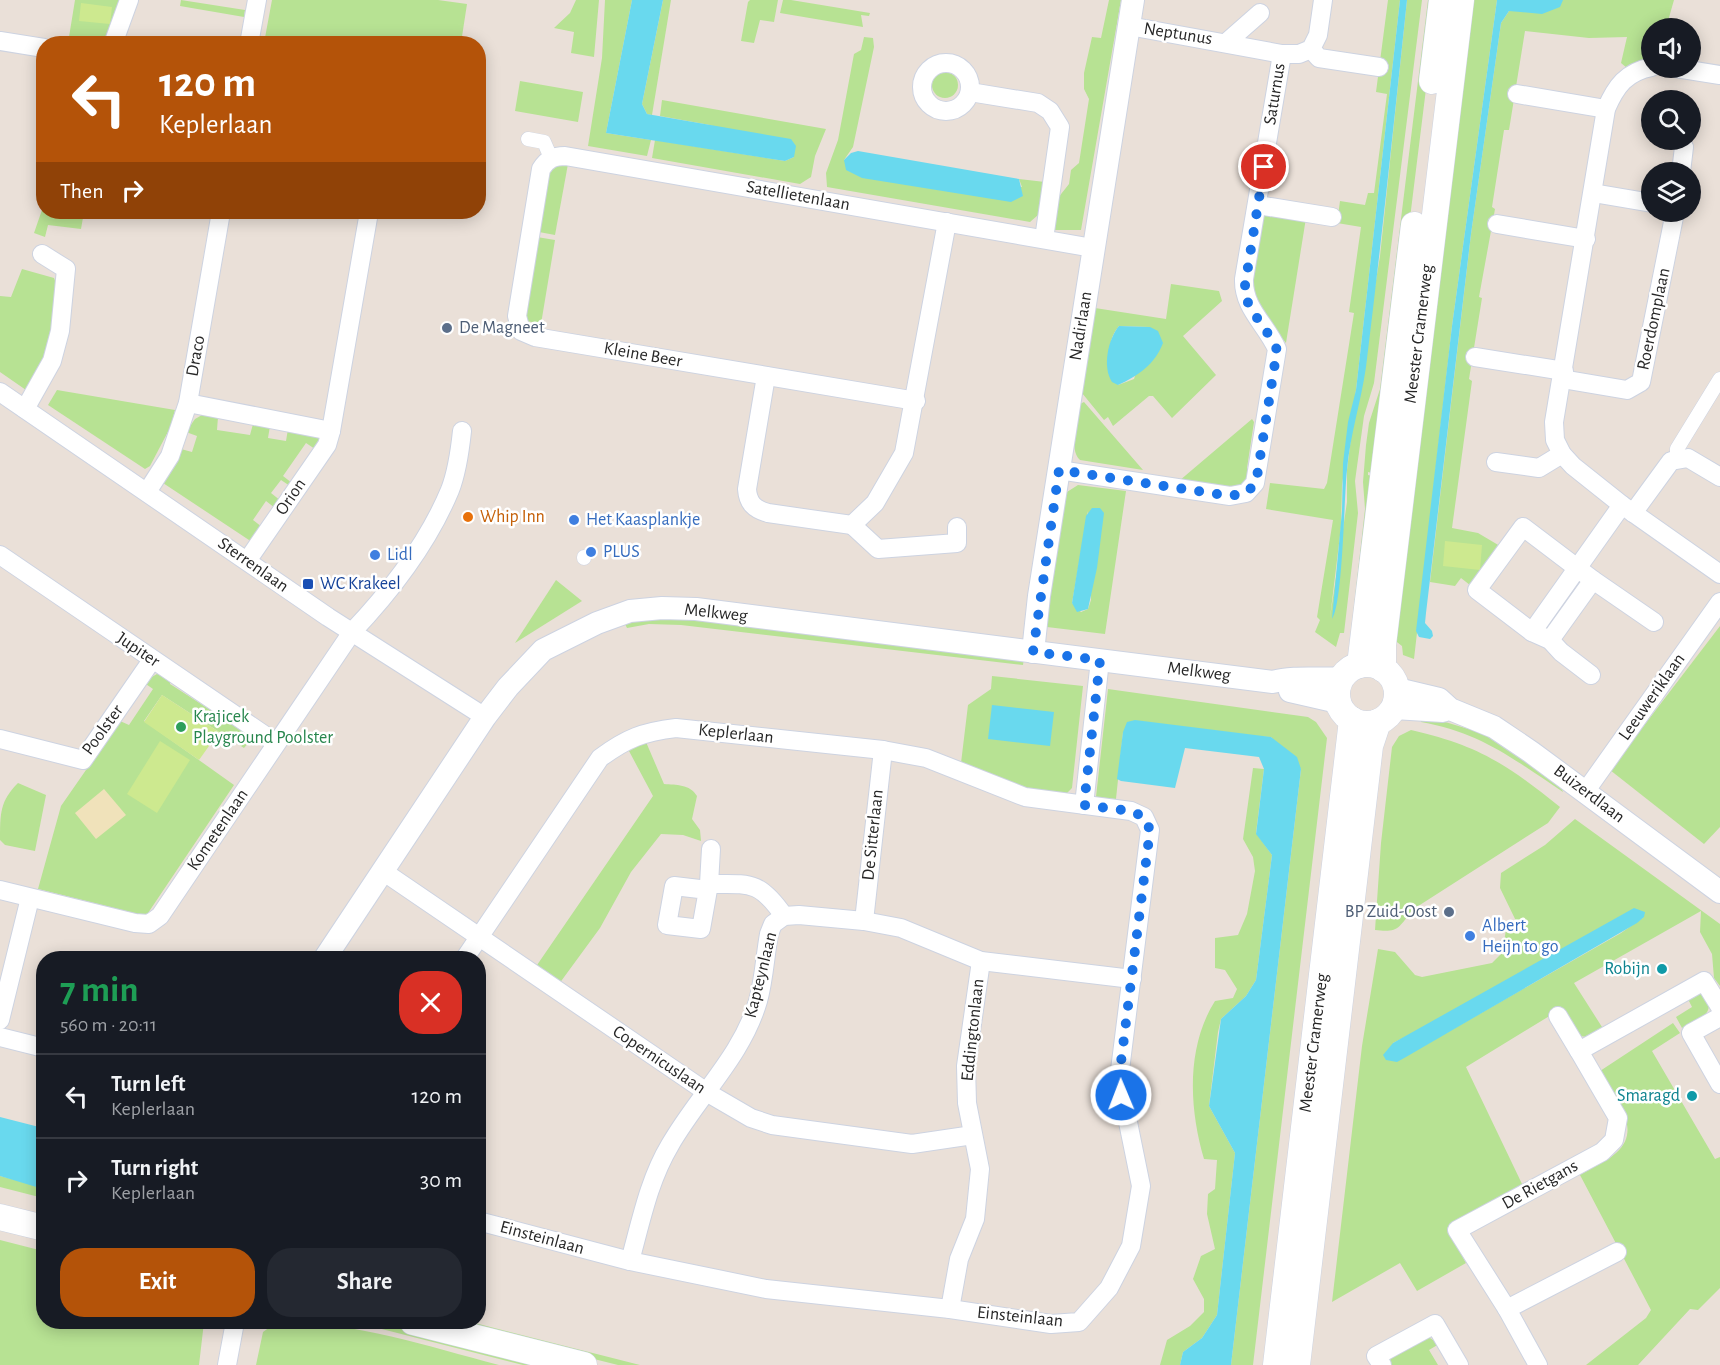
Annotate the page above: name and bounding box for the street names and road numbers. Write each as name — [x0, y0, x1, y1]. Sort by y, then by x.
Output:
street label: Neptunus — [1142, 20, 1214, 48]
street label: Saturnus — [1261, 62, 1289, 126]
street label: Satellietenlaan — [745, 178, 851, 214]
street label: Meester Cramerweg — [1402, 263, 1436, 405]
street label: Roerdomplaan — [1634, 266, 1674, 372]
street label: Nadirlaan — [1067, 290, 1095, 362]
street label: Draco — [184, 334, 208, 378]
street label: Kleine Beer — [602, 339, 684, 371]
street label: Orion — [272, 476, 310, 518]
street label: Sterrenlaan — [214, 534, 292, 596]
street label: Melkweg — [683, 601, 749, 625]
street label: Jupiter — [113, 629, 163, 671]
street label: Leeuweriklaan — [1616, 650, 1688, 744]
street label: Melkweg — [1166, 659, 1232, 685]
street label: Poolster — [79, 702, 127, 758]
street label: Keplerlaan — [697, 721, 775, 747]
street label: Buizerdlaan — [1550, 762, 1628, 826]
street label: Kometenlaan — [184, 786, 252, 874]
street label: De Sitterlaan — [859, 789, 887, 881]
street label: Kapteynlaan — [742, 930, 780, 1020]
street label: Meester Cramerweg — [1297, 972, 1331, 1114]
street label: Eddingtonlaan — [959, 978, 987, 1082]
street label: Copernicuslaan — [609, 1022, 709, 1098]
street label: De Rietgans — [1499, 1157, 1581, 1213]
street label: Einsteinlaan — [498, 1218, 586, 1258]
street label: Einsteinlaan — [976, 1304, 1064, 1330]

